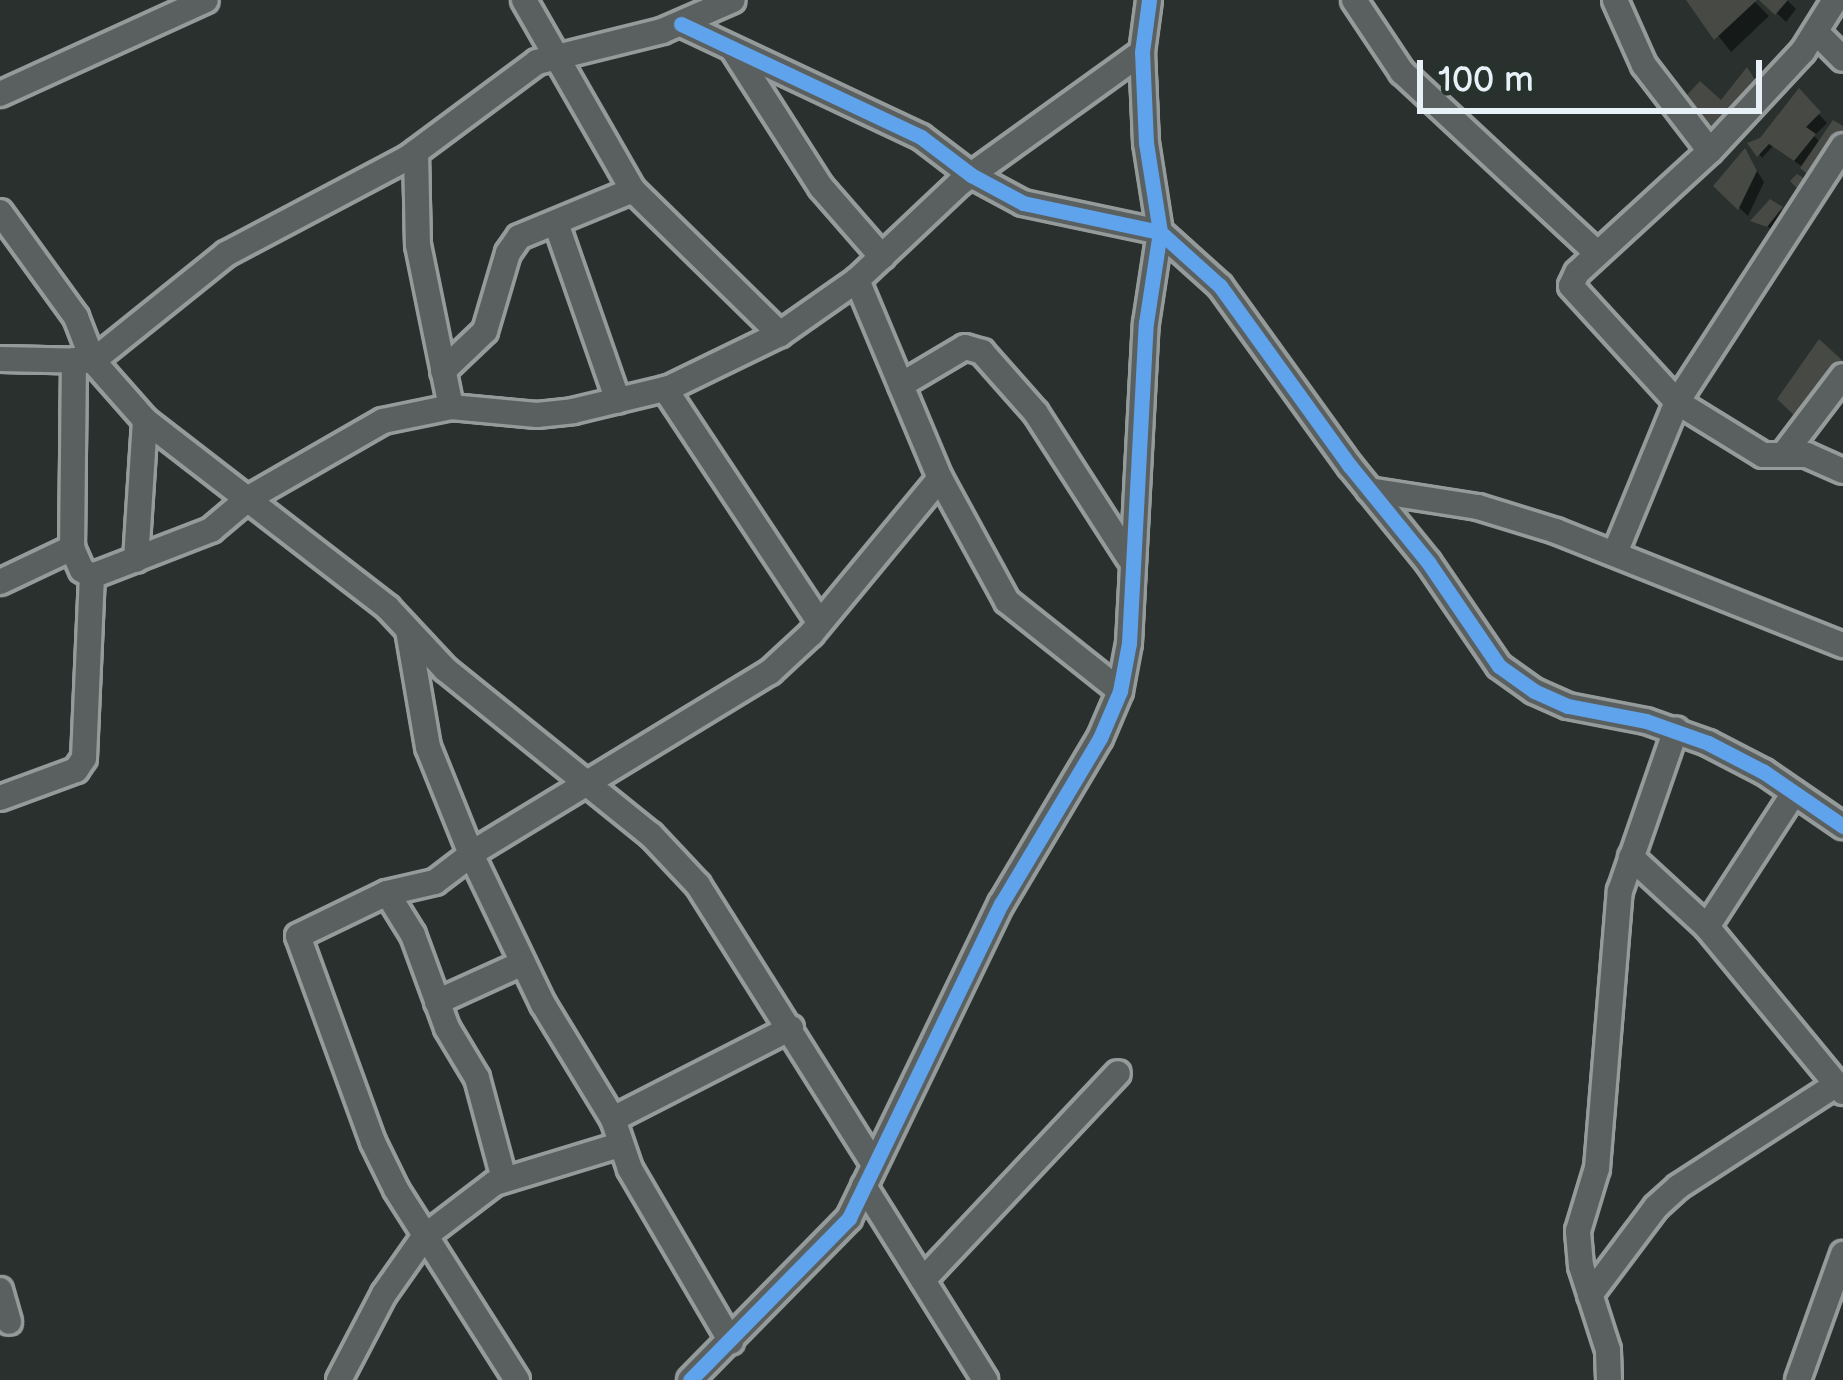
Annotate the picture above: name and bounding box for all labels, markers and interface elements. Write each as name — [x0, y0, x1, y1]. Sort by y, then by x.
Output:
scale bar — [1423, 36, 1768, 110]
text: 100 m — [1438, 59, 1534, 102]

